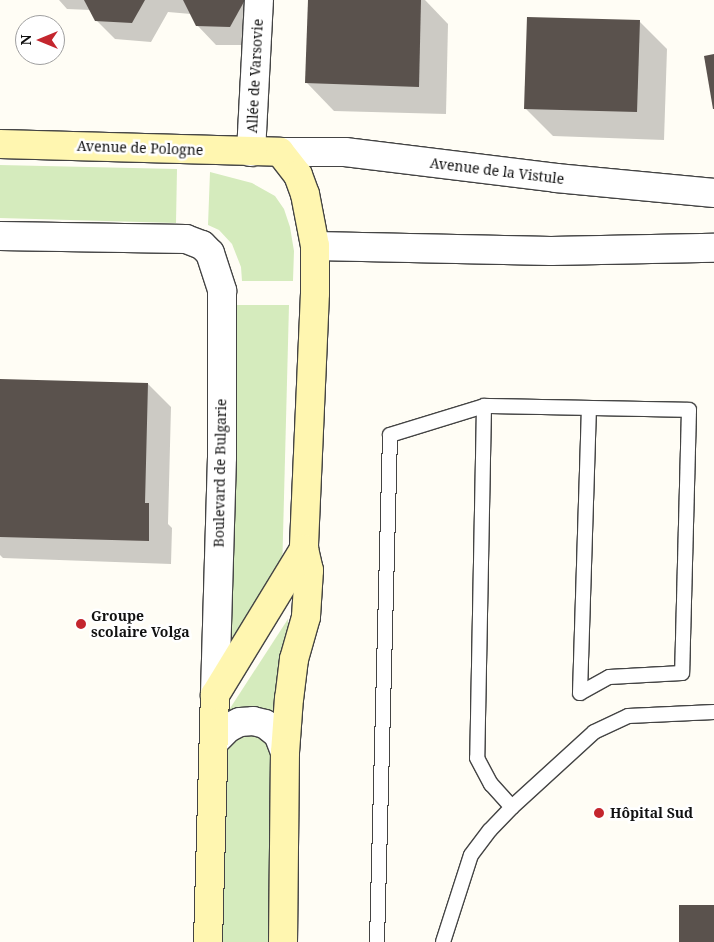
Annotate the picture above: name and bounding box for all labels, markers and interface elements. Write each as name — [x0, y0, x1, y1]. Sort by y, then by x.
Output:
north arrow — [15, 15, 65, 65]
street label: Allée de Varsovie — [244, 18, 266, 134]
text: N — [16, 34, 35, 46]
street label: Avenue de Pologne — [77, 137, 203, 159]
street label: Avenue de la Vistule — [429, 154, 565, 188]
street label: Boulevard de Bulgarie — [210, 398, 230, 548]
place label: Groupe scolaire Volga — [91, 608, 190, 640]
marker: Groupe scolaire Volga — [75, 618, 87, 630]
place label: Hôpital Sud — [610, 805, 693, 821]
marker: Hôpital Sud — [592, 806, 606, 820]

